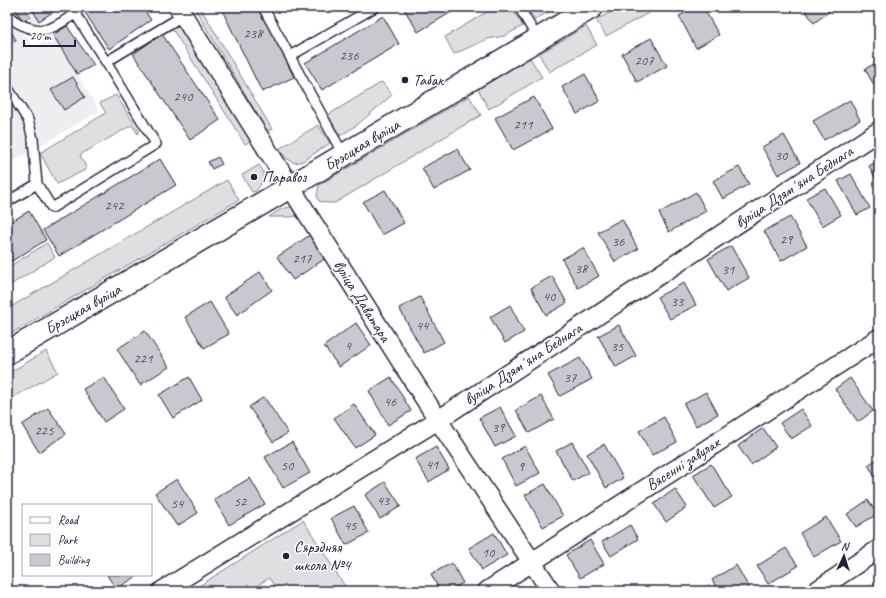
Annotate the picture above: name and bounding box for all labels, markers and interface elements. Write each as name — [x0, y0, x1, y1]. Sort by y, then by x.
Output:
scale bar — [24, 22, 75, 48]
house number: 238 — [244, 25, 264, 42]
text: 20 m — [30, 28, 52, 44]
house number: 236 — [340, 47, 359, 64]
house number: 207 — [635, 52, 654, 69]
place label: Табак — [413, 70, 444, 90]
marker: Табак — [400, 75, 410, 85]
house number: 240 — [174, 88, 194, 105]
street label: Брэсцкая вуліца — [321, 114, 404, 175]
house number: 211 — [514, 116, 533, 133]
street label: вуліца Дзямʼяна Беднага — [731, 141, 858, 233]
house number: 30 — [775, 147, 789, 164]
place label: Паравоз — [262, 167, 307, 187]
marker: Паравоз — [249, 172, 259, 182]
house number: 242 — [105, 197, 125, 214]
house number: 29 — [780, 231, 794, 248]
house number: 36 — [612, 233, 625, 250]
house number: 217 — [293, 250, 312, 267]
street label: вуліца Даватара — [329, 256, 396, 347]
house number: 38 — [575, 260, 589, 277]
house number: 31 — [722, 261, 735, 278]
street label: Брэсцкая вуліца — [42, 279, 125, 339]
house number: 40 — [543, 288, 557, 305]
house number: 33 — [671, 293, 685, 310]
house number: 44 — [416, 317, 430, 334]
street label: вуліца Дзямʼяна Беднага — [460, 318, 587, 410]
house number: 4 — [345, 337, 353, 354]
house number: 35 — [611, 338, 624, 355]
house number: 221 — [134, 350, 153, 367]
house number: 37 — [564, 369, 577, 386]
house number: 46 — [384, 393, 397, 410]
house number: 39 — [492, 419, 506, 436]
house number: 225 — [35, 422, 54, 439]
street label: Вясенні завулак — [642, 432, 725, 495]
house number: 41 — [426, 456, 439, 473]
house number: 50 — [281, 457, 295, 474]
house number: 9 — [518, 458, 526, 475]
house number: 43 — [377, 492, 391, 509]
house number: 52 — [234, 493, 248, 510]
house number: 54 — [171, 495, 185, 512]
legend — [22, 504, 152, 576]
text: Road — [58, 512, 80, 528]
house number: 45 — [344, 517, 357, 534]
text: Park — [58, 532, 79, 548]
north arrow — [824, 536, 864, 576]
place label: Сярэдняя школа №4 — [294, 537, 352, 575]
text: N — [841, 539, 851, 553]
house number: 10 — [482, 544, 496, 561]
marker: Сярэдняя школа №4 — [281, 551, 291, 561]
text: Building — [58, 552, 90, 568]

